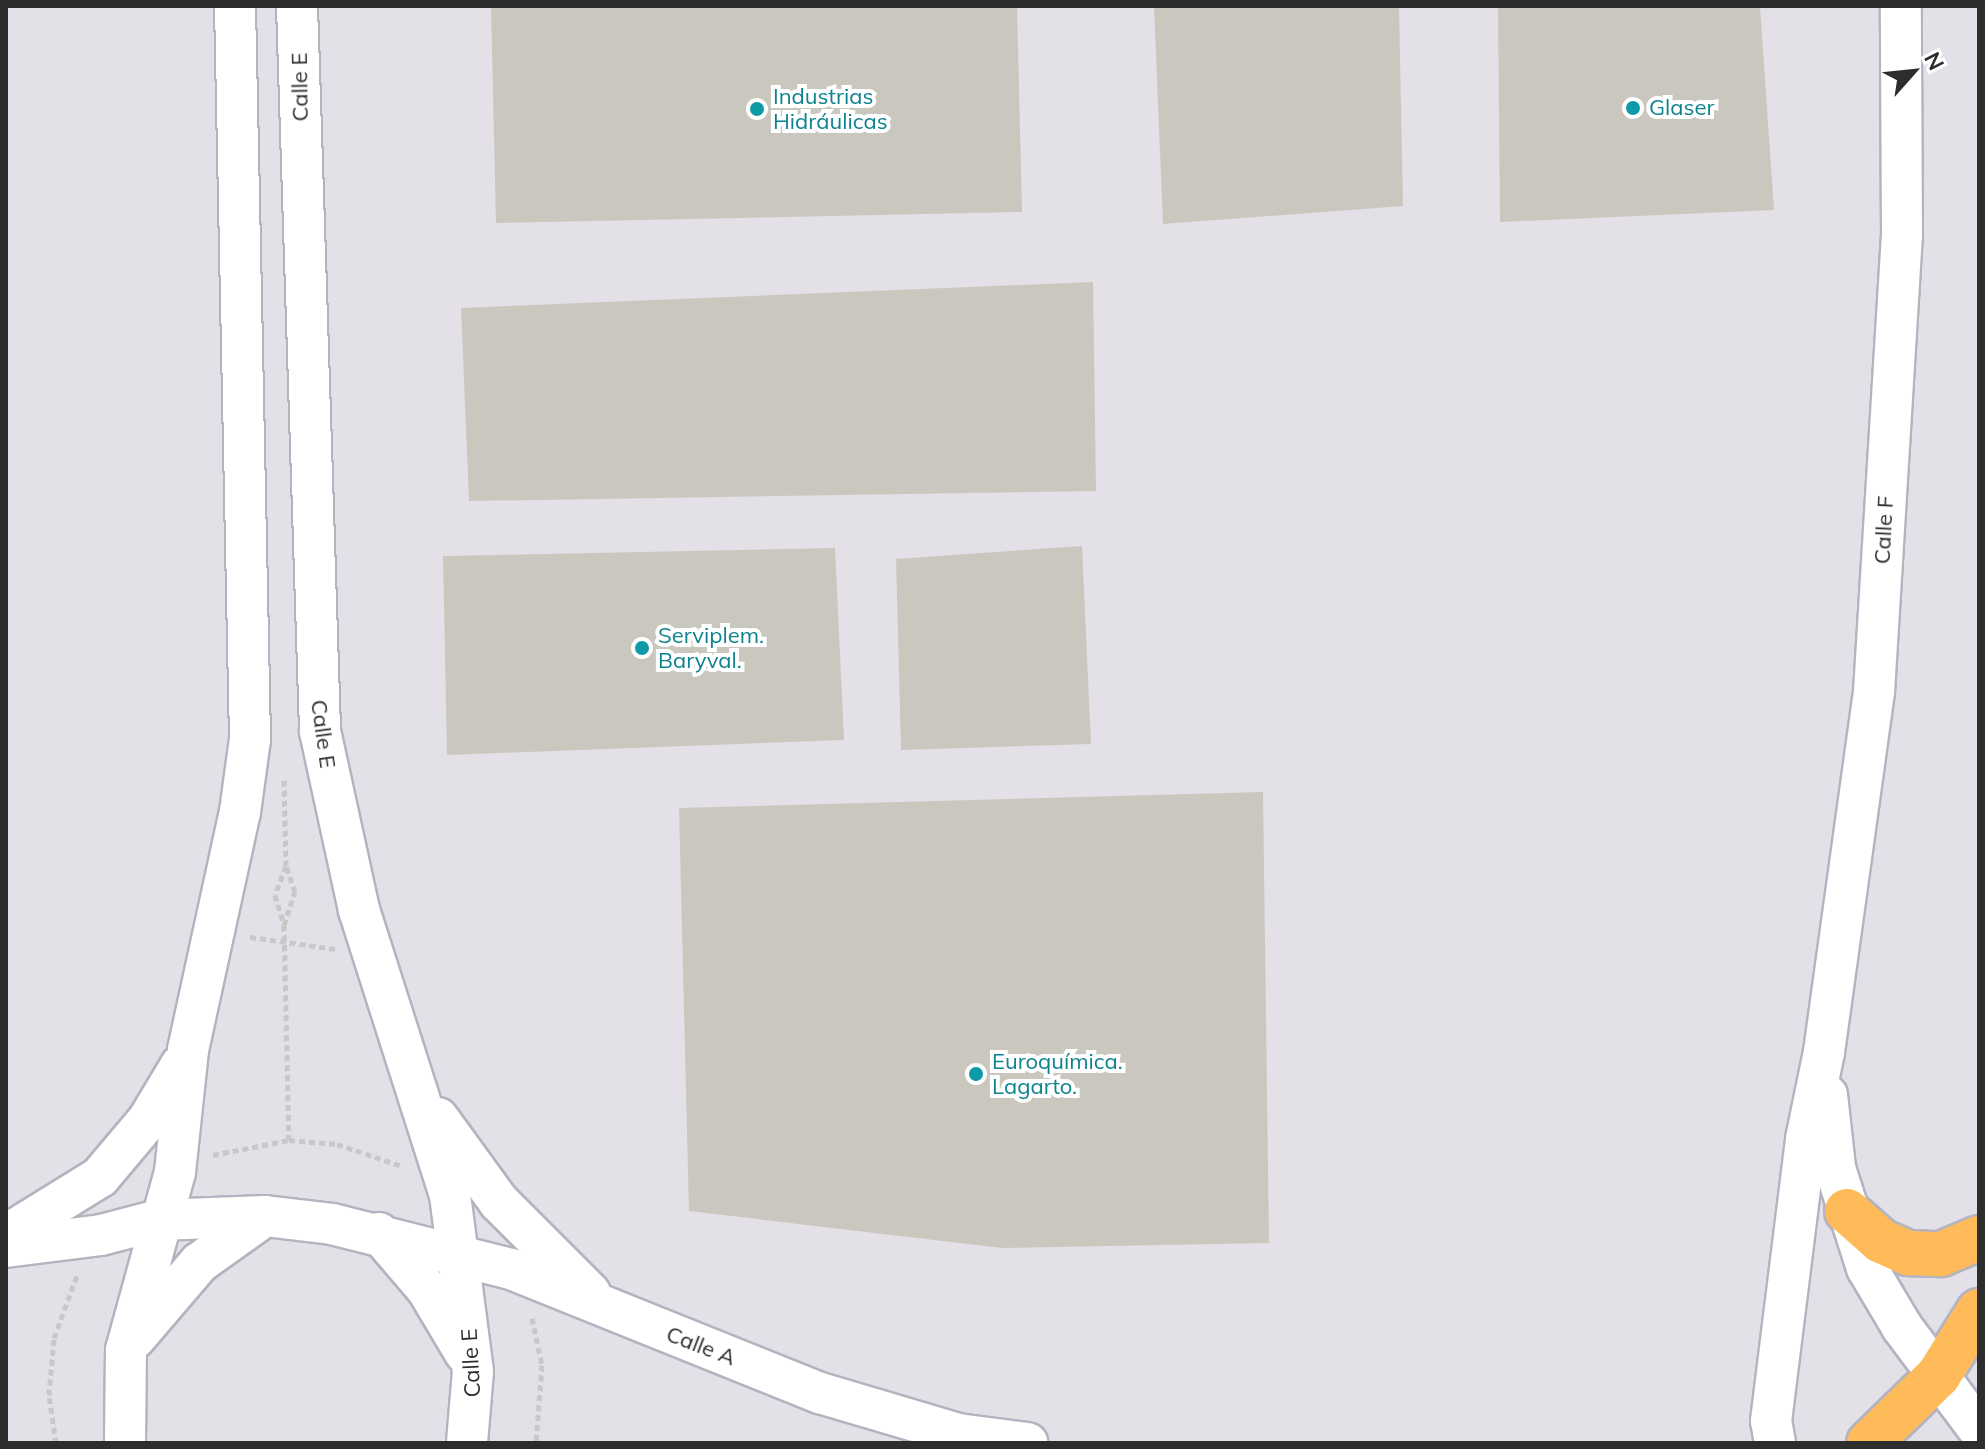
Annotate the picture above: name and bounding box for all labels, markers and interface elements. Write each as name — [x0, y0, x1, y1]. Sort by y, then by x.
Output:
north arrow — [1873, 32, 1953, 112]
text: N — [1918, 47, 1951, 75]
street label: Calle E — [286, 52, 314, 122]
place label: Industrias Hidráulicas — [773, 83, 888, 134]
place label: Glaser — [1649, 95, 1714, 121]
marker: Glaser — [1624, 99, 1642, 117]
marker: Industrias Hidráulicas — [748, 100, 766, 118]
street label: Calle F — [1869, 495, 1899, 565]
place label: Serviplem. Baryval. — [658, 622, 764, 674]
marker: Serviplem. Baryval. — [633, 639, 651, 657]
street label: Calle E — [305, 698, 341, 770]
place label: Euroquímica. Lagarto. — [992, 1048, 1123, 1100]
marker: Euroquímica. Lagarto. — [967, 1065, 985, 1083]
street label: Calle A — [663, 1321, 739, 1371]
street label: Calle E — [456, 1328, 486, 1398]

